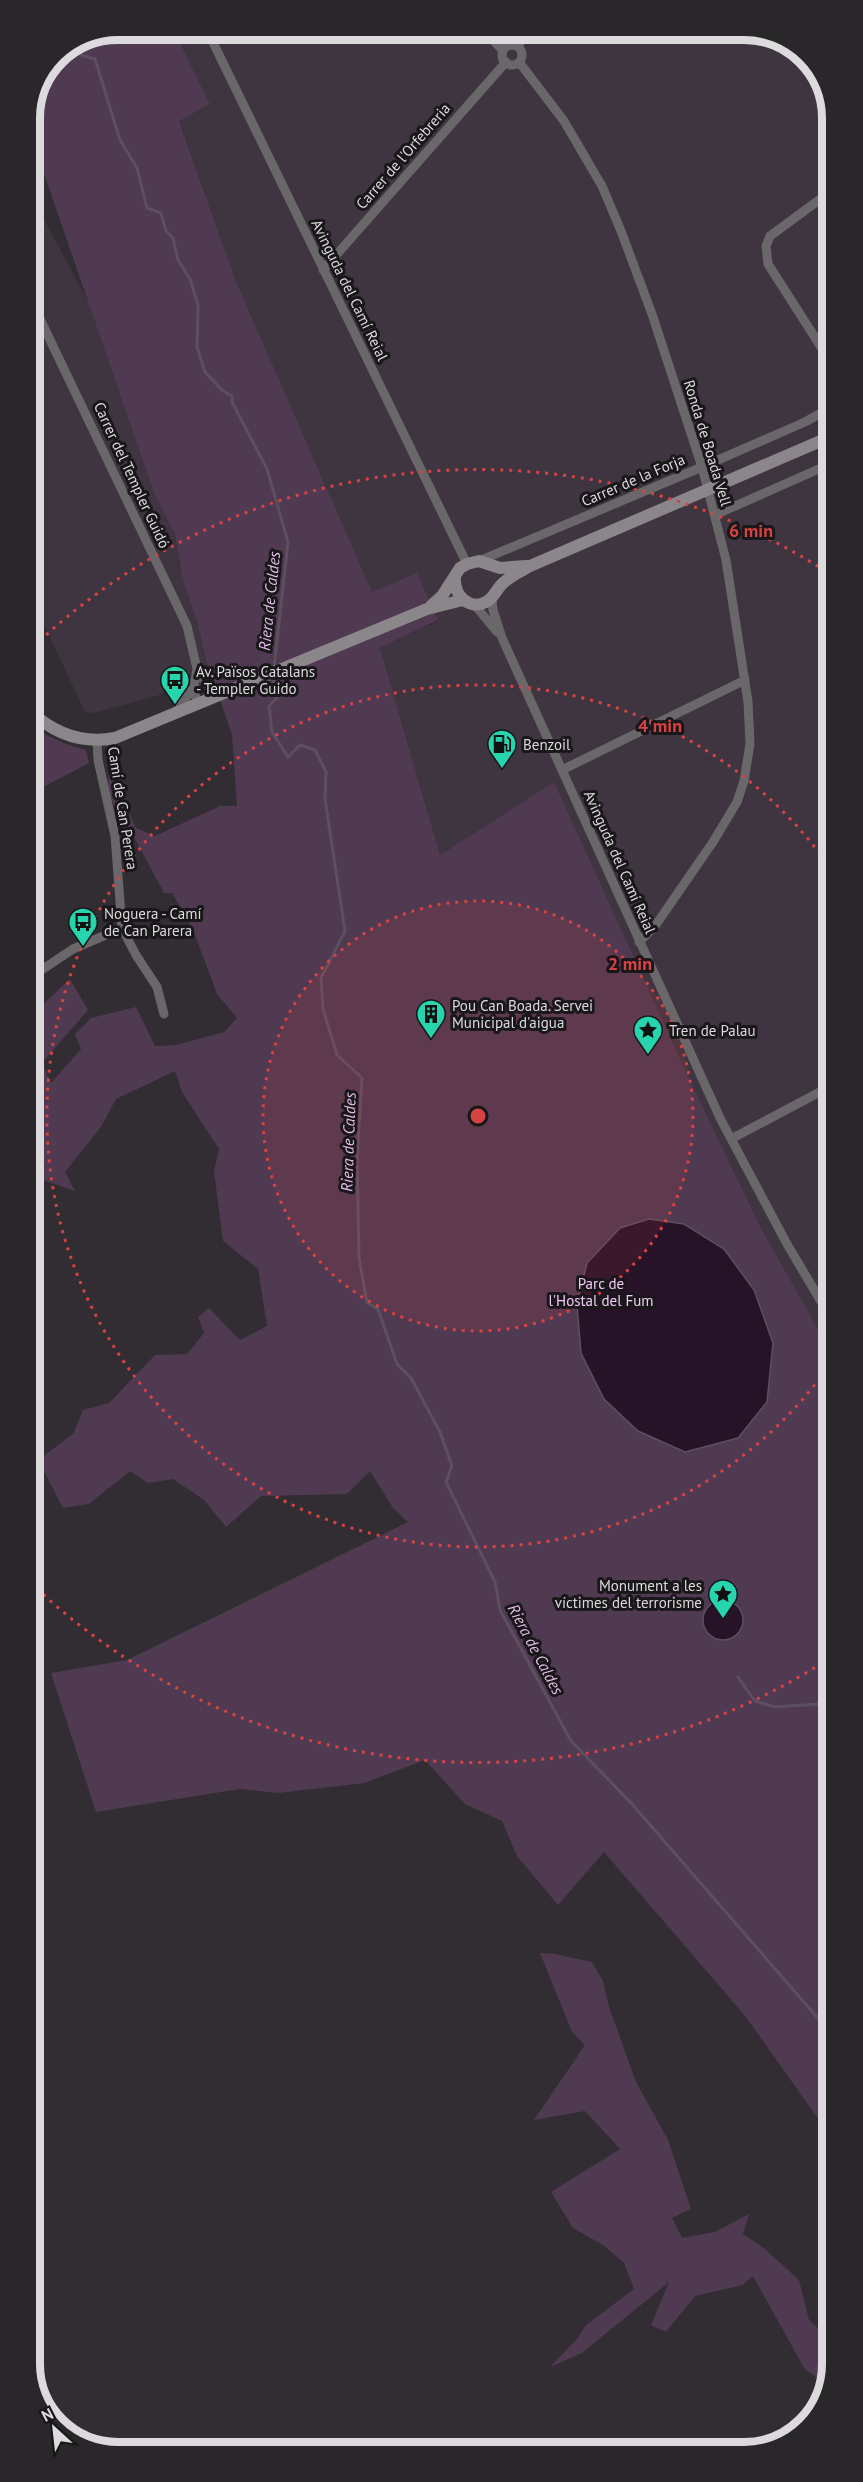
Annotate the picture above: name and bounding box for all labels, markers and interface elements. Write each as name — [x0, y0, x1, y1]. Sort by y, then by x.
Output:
street label: Carrer de l'Orfebreria — [352, 99, 454, 213]
street label: Avinguda del Camí Reial — [307, 216, 393, 364]
street label: Ronda de Boada Vell — [680, 378, 736, 509]
street label: Carrer del Templer Guidó — [90, 399, 174, 551]
street label: Carrer de la Forja — [578, 450, 688, 510]
text: 6 min — [729, 519, 773, 542]
water label: Riera de Caldes — [254, 550, 284, 652]
place label: Av. Països Catalans - Templer Guido — [196, 662, 315, 698]
bus stop icon: Av. Països Catalans - Templer Guido — [159, 664, 191, 706]
text: 4 min — [638, 714, 682, 737]
fuel station icon: Benzoil — [486, 728, 518, 770]
place label: Benzoil — [523, 735, 571, 754]
street label: Camí de Can Perera — [104, 745, 142, 871]
street label: Avinguda del Camí Reial — [580, 787, 660, 937]
place label: Noguera - Camí de Can Parera — [104, 904, 201, 940]
bus stop icon: Noguera - Camí de Can Parera — [67, 906, 99, 948]
text: 2 min — [608, 952, 652, 975]
place label: Pou Can Boada. Servei Municipal d'aigua — [452, 996, 593, 1032]
building icon: Pou Can Boada. Servei Municipal d'aigua — [415, 998, 447, 1040]
place icon: Tren de Palau — [632, 1014, 664, 1056]
place label: Tren de Palau — [669, 1021, 756, 1040]
water label: Riera de Caldes — [336, 1091, 360, 1192]
centre of rings — [468, 1106, 488, 1126]
park label: Parc de l'Hostal del Fum — [548, 1274, 654, 1310]
place label: Monument a les víctimes del terrorisme — [555, 1576, 702, 1612]
place icon: Monument a les víctimes del terrorisme — [707, 1578, 739, 1620]
water label: Riera de Caldes — [504, 1600, 569, 1698]
north arrow — [24, 2398, 84, 2458]
text: N — [38, 2403, 56, 2426]

